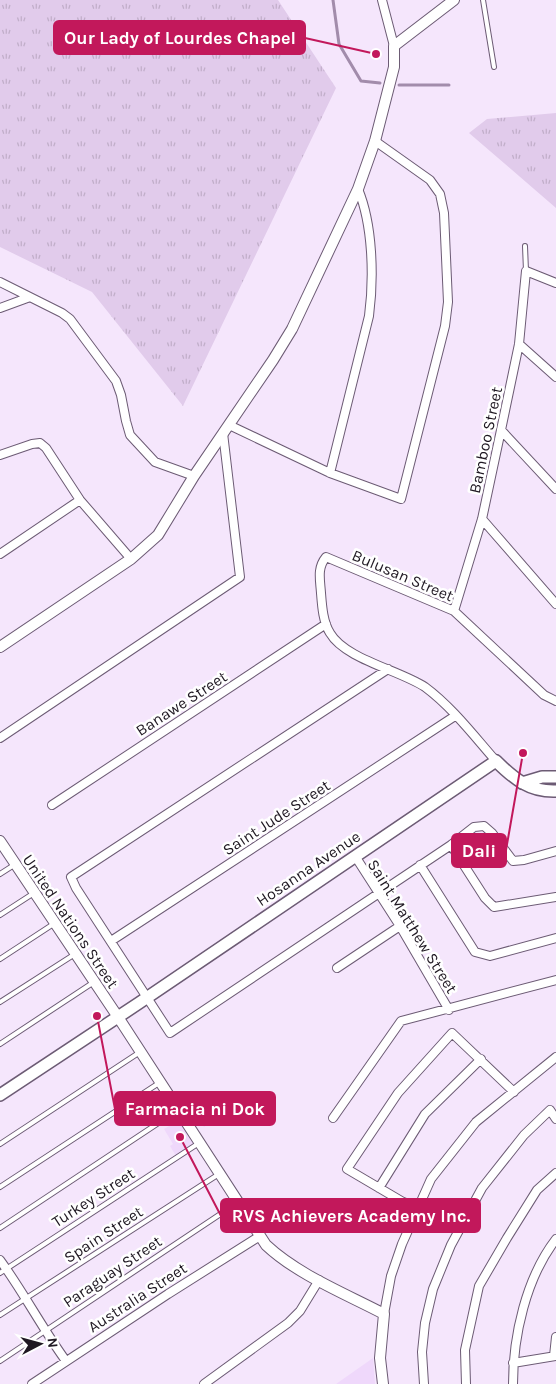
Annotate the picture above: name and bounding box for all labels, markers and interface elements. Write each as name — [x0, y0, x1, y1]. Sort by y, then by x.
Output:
callout: Our Lady of Lourdes Chapel — [54, 21, 305, 54]
text: Our Lady of Lourdes Chapel — [64, 27, 296, 49]
street label: Bamboo Street — [465, 385, 506, 495]
street label: Bulusan Street — [349, 546, 456, 605]
street label: Banawe Street — [132, 667, 230, 740]
street label: Saint Jude Street — [219, 776, 334, 859]
street label: Hosanna Avenue — [253, 827, 364, 910]
callout: Dali — [452, 834, 506, 867]
text: Dali — [462, 840, 496, 862]
street label: United Nations Street — [19, 851, 122, 992]
street label: Saint Matthew Street — [364, 856, 462, 997]
callout: Farmacia ni Dok — [115, 1092, 275, 1125]
text: Farmacia ni Dok — [125, 1098, 265, 1120]
street label: Turkey Street — [48, 1164, 138, 1231]
callout: RVS Achievers Academy Inc. — [221, 1199, 480, 1232]
street label: Spain Street — [60, 1202, 146, 1267]
text: RVS Achievers Academy Inc. — [232, 1205, 470, 1227]
street label: Paraguay Street — [59, 1231, 165, 1311]
street label: Australia Street — [84, 1258, 190, 1336]
north arrow — [15, 1319, 65, 1369]
text: N — [43, 1337, 61, 1349]

